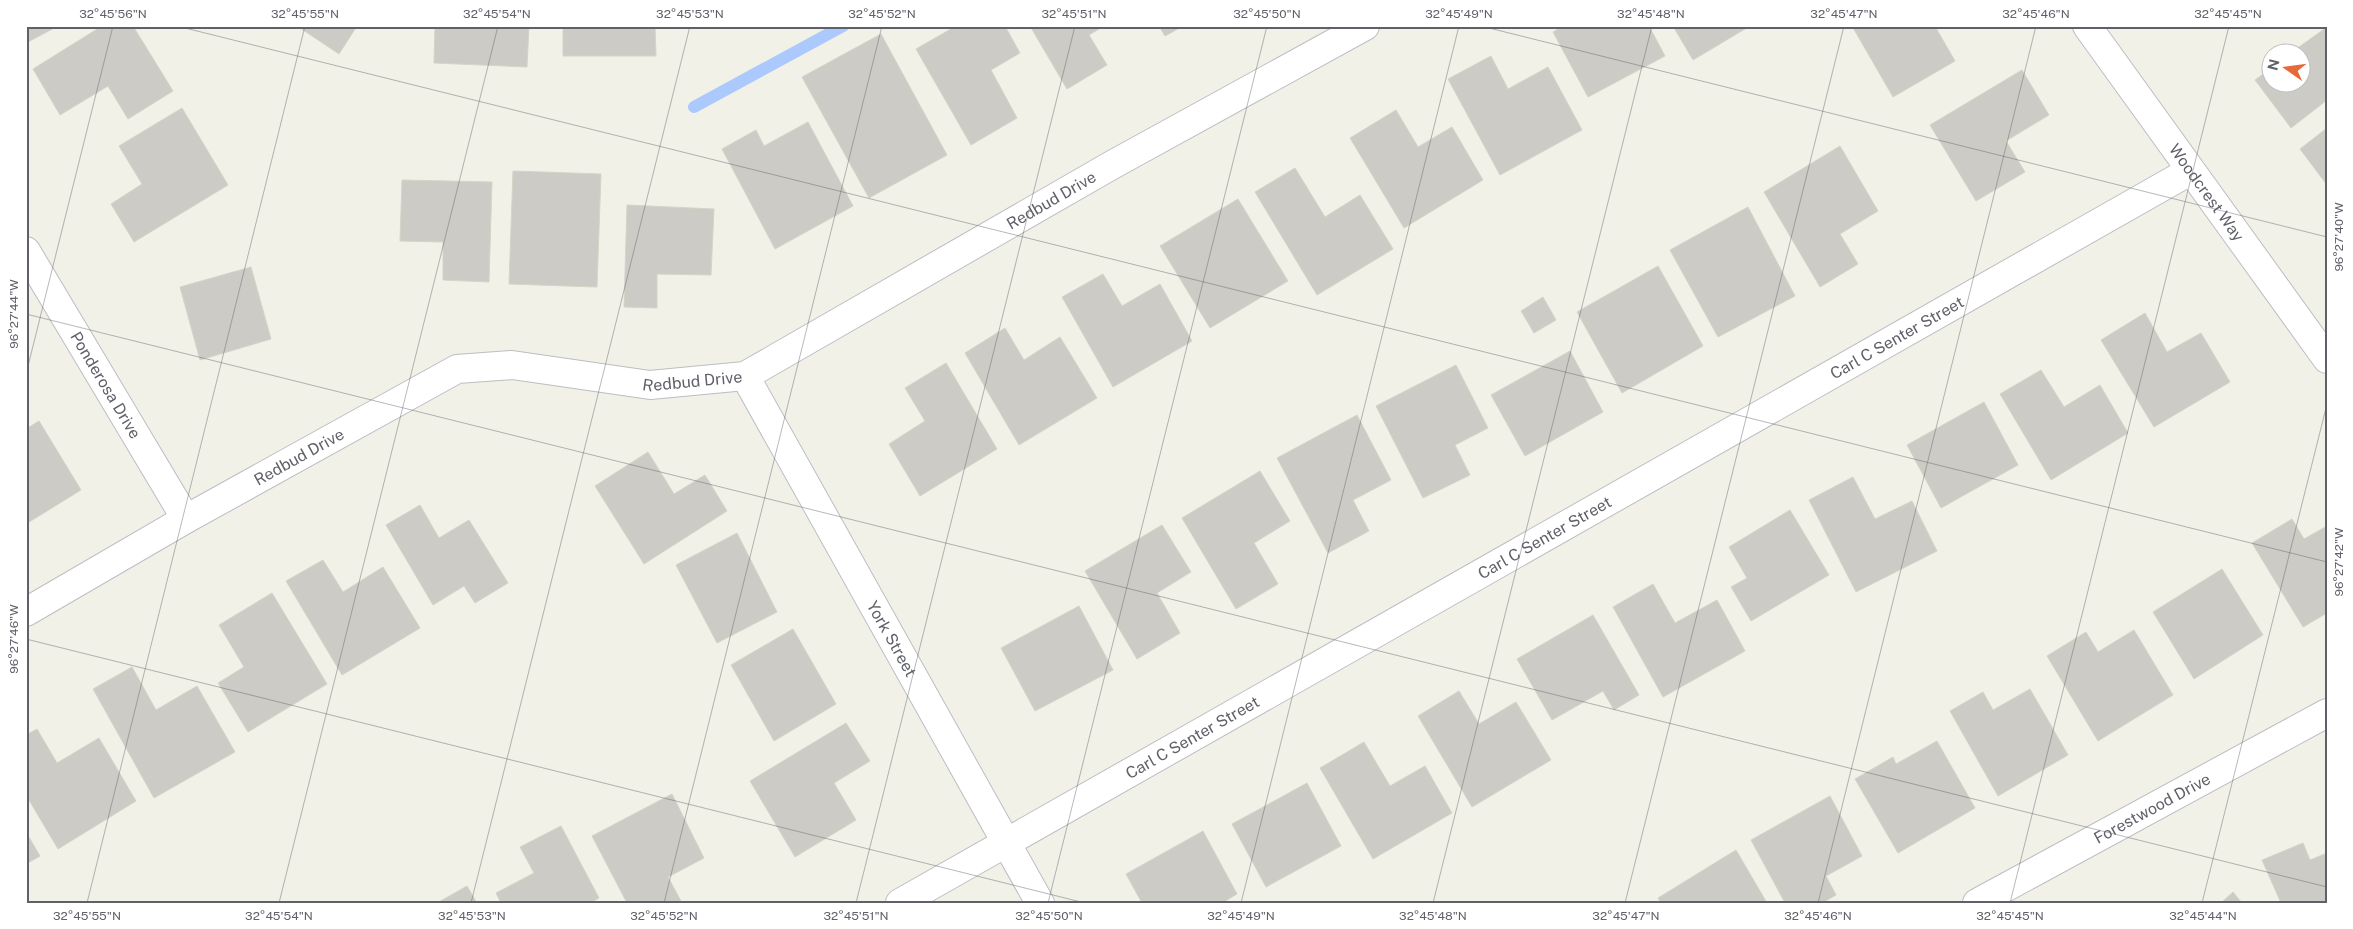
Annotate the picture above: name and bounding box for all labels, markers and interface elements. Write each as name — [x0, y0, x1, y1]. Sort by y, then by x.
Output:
text: 32°45'56"N — [79, 7, 147, 21]
text: 32°45'55"N — [271, 7, 339, 21]
text: 32°45'54"N — [463, 7, 531, 21]
text: 32°45'53"N — [656, 7, 724, 21]
text: 32°45'52"N — [848, 7, 916, 21]
text: 32°45'51"N — [1041, 7, 1107, 21]
text: 32°45'50"N — [1233, 7, 1301, 21]
text: 32°45'49"N — [1425, 7, 1493, 21]
text: 32°45'48"N — [1617, 7, 1685, 21]
text: 32°45'47"N — [1810, 7, 1878, 21]
text: 32°45'46"N — [2002, 7, 2070, 21]
text: 32°45'45"N — [2194, 7, 2262, 21]
north arrow — [2260, 42, 2310, 92]
text: N — [2264, 58, 2282, 72]
street label: Woodcrest Way — [2165, 140, 2249, 245]
street label: Redbud Drive — [1003, 167, 1099, 233]
text: 96°27'40"W — [2332, 202, 2346, 272]
text: 96°27'44"W — [7, 279, 21, 349]
street label: Carl C Senter Street — [1827, 292, 1967, 383]
street label: Ponderosa Drive — [67, 328, 145, 442]
street label: Redbud Drive — [641, 367, 743, 395]
street label: Redbud Drive — [251, 424, 347, 489]
street label: Carl C Senter Street — [1474, 492, 1615, 583]
text: 96°27'42"W — [2332, 527, 2346, 597]
street label: York Street — [863, 597, 921, 680]
text: 96°27'46"W — [7, 604, 21, 674]
street label: Carl C Senter Street — [1122, 692, 1262, 783]
street label: Forestwood Drive — [2090, 769, 2213, 847]
text: 32°45'55"N — [53, 909, 121, 923]
text: 32°45'54"N — [245, 909, 313, 923]
text: 32°45'53"N — [438, 909, 506, 923]
text: 32°45'52"N — [630, 909, 698, 923]
text: 32°45'51"N — [823, 909, 889, 923]
text: 32°45'50"N — [1015, 909, 1083, 923]
text: 32°45'49"N — [1207, 909, 1275, 923]
text: 32°45'48"N — [1399, 909, 1467, 923]
text: 32°45'47"N — [1592, 909, 1660, 923]
text: 32°45'46"N — [1784, 909, 1852, 923]
text: 32°45'45"N — [1976, 909, 2044, 923]
text: 32°45'44"N — [2169, 909, 2237, 923]

